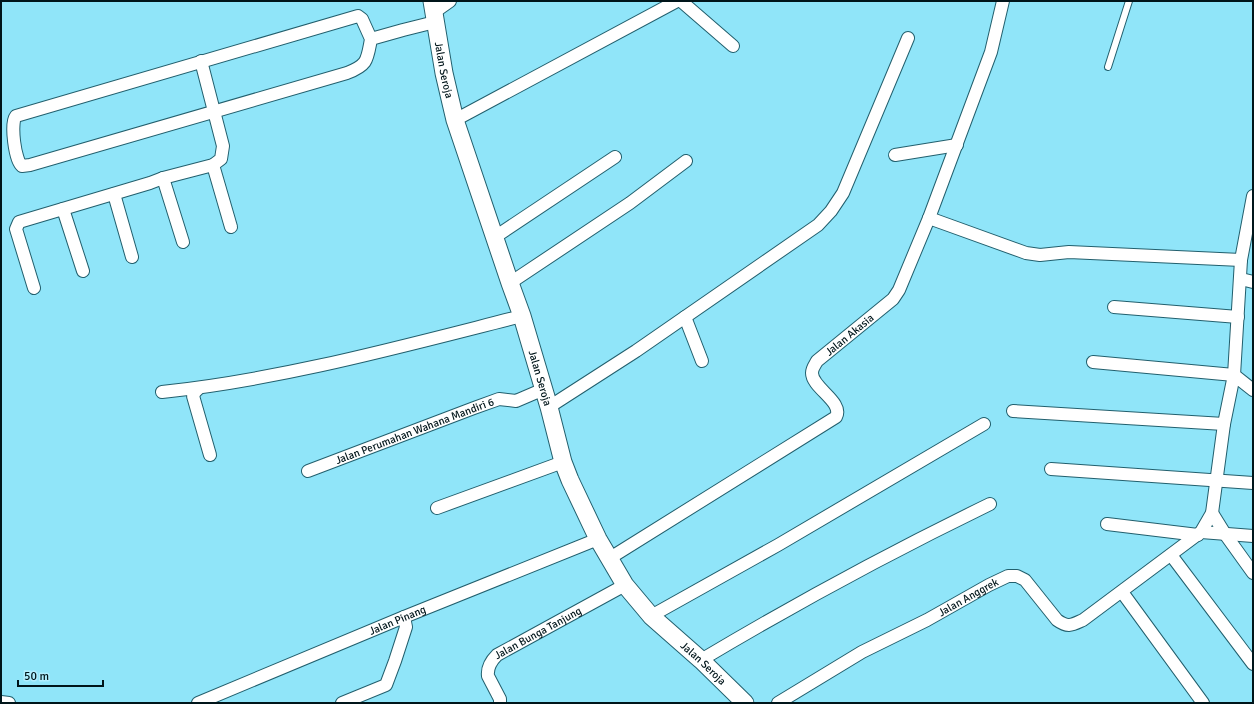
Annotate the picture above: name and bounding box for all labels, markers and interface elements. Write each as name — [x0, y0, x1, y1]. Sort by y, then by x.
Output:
street label: Jalan Seroja — [432, 41, 456, 100]
street label: Jalan Akasia — [823, 311, 877, 358]
street label: Jalan Seroja — [526, 349, 555, 408]
street label: Jalan Perumahan Wahana Mandiri 6 — [334, 395, 496, 467]
street label: Jalan Anggrek — [936, 575, 1001, 619]
street label: Jalan Pinang — [367, 602, 428, 637]
street label: Jalan Bunga Tanjung — [492, 604, 584, 662]
street label: Jalan Seroja — [678, 639, 729, 688]
scale bar — [18, 662, 103, 688]
text: 50 m — [24, 669, 49, 684]

